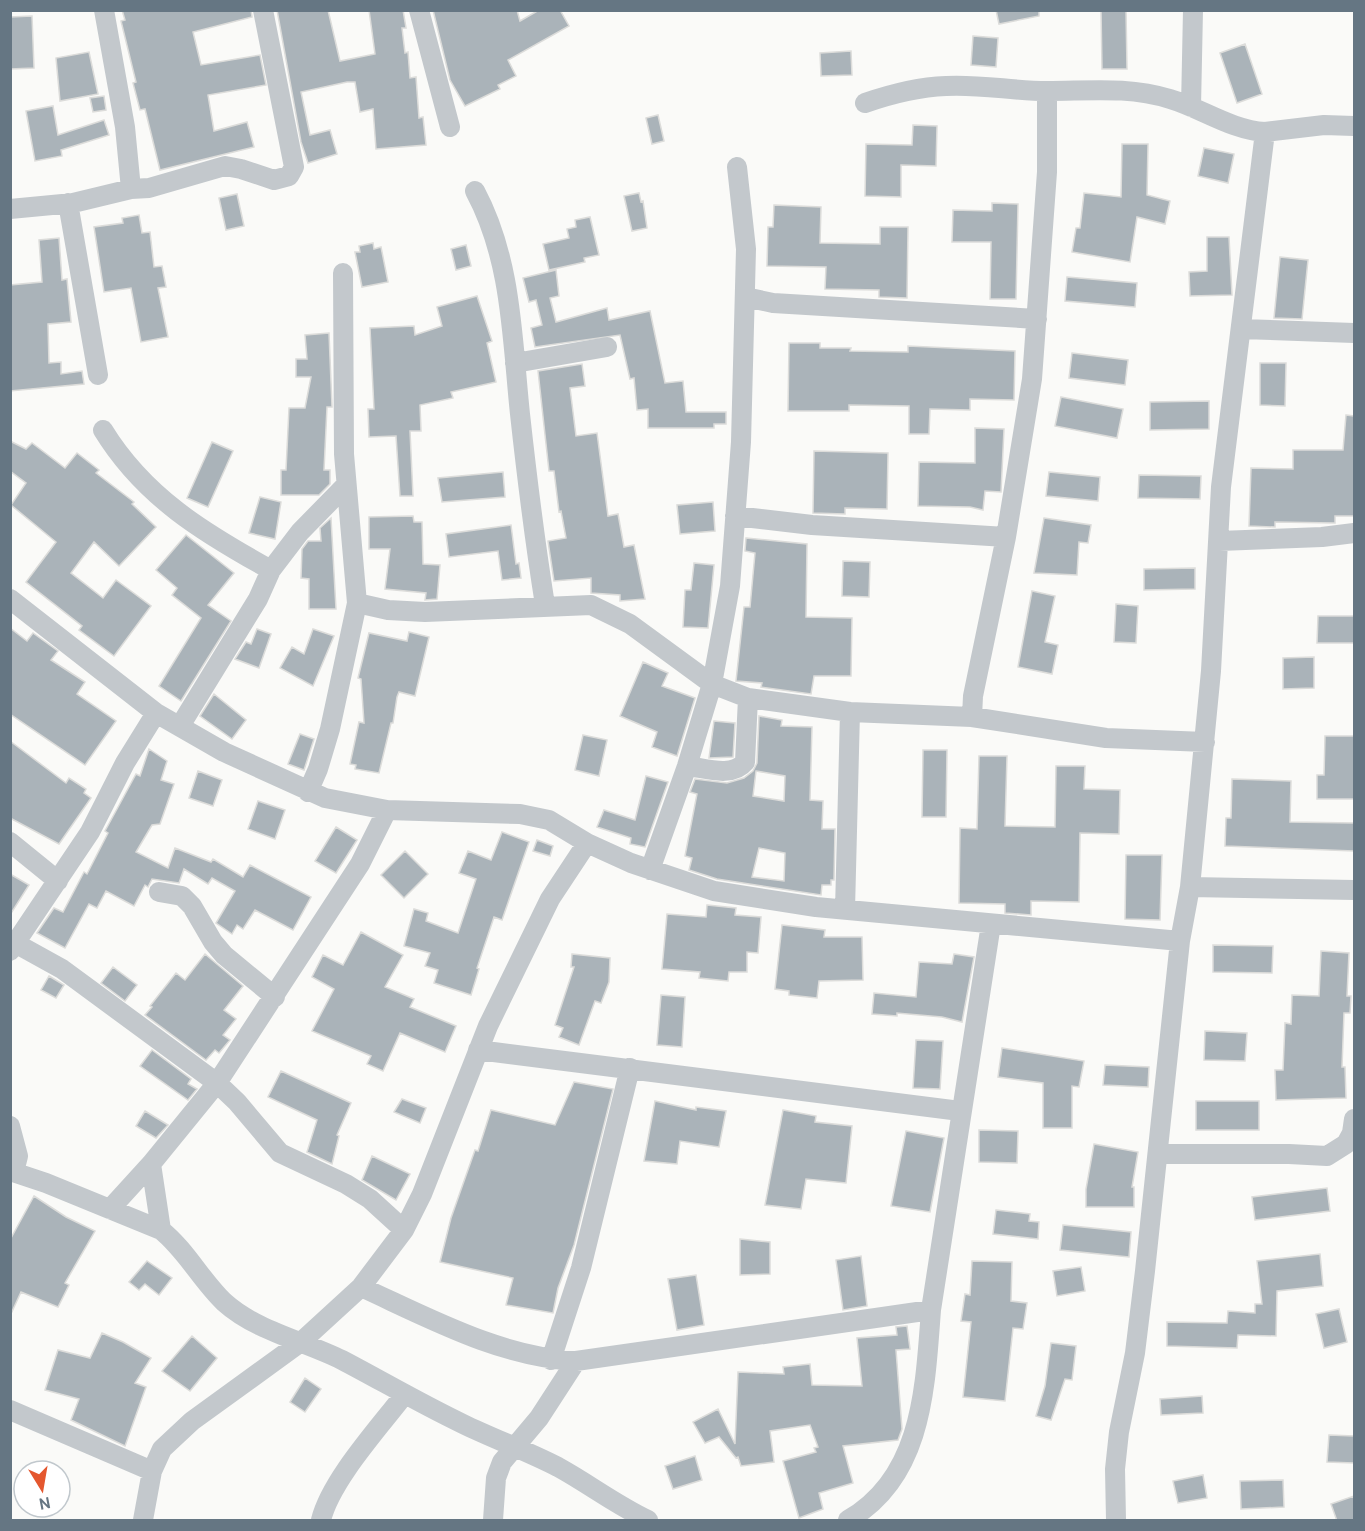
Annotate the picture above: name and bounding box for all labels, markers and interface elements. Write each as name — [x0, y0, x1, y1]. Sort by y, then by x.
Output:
north arrow — [12, 1459, 72, 1519]
text: N — [37, 1493, 52, 1514]

